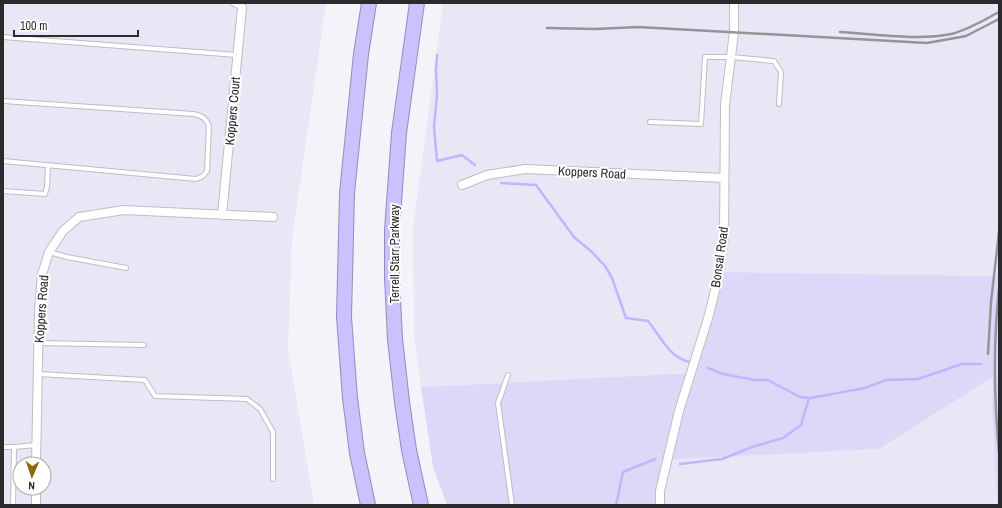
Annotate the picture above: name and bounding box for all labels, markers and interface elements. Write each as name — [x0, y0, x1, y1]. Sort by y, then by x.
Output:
scale bar — [14, 12, 138, 38]
text: 100 m — [20, 18, 47, 34]
street label: Koppers Court — [221, 76, 244, 146]
street label: Koppers Road — [557, 162, 627, 183]
street label: Terrell Starr Parkway — [386, 204, 403, 303]
street label: Bonsal Road — [707, 226, 732, 288]
street label: Koppers Road — [31, 274, 52, 344]
north arrow — [12, 456, 52, 496]
text: N — [28, 479, 35, 493]

